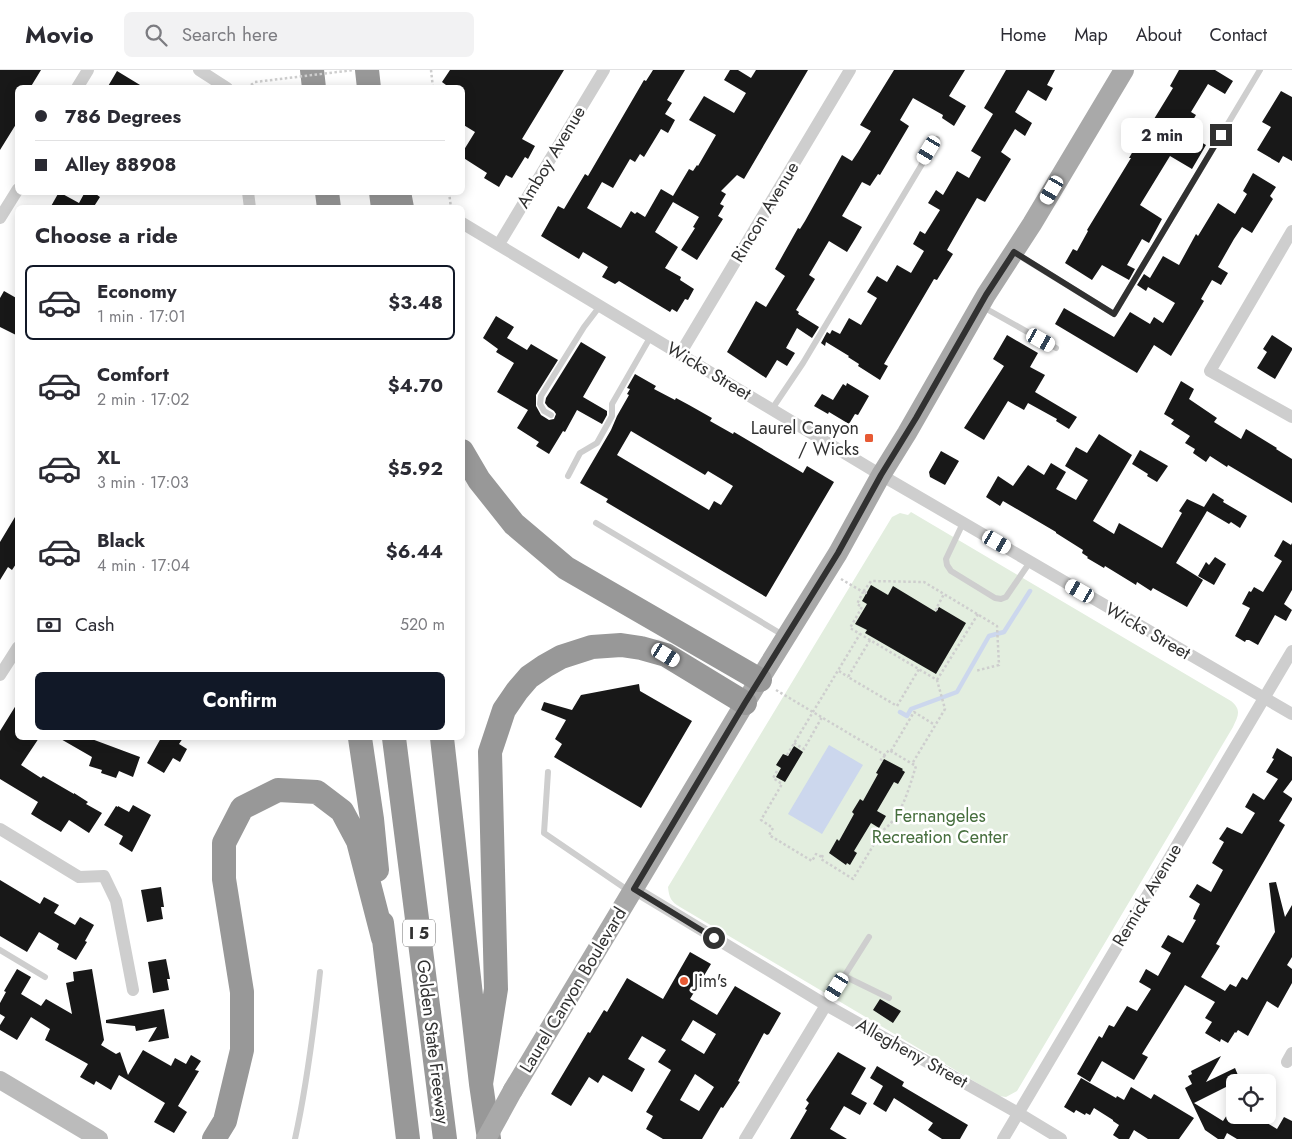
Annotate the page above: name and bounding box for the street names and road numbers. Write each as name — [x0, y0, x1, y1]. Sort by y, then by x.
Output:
street label: Amboy Avenue — [510, 101, 592, 213]
street label: Rincon Avenue — [725, 157, 805, 267]
street label: Wicks Street — [662, 335, 757, 407]
street label: Wicks Street — [1101, 596, 1196, 666]
street label: Remick Avenue — [1106, 839, 1188, 951]
street label: Laurel Canyon Boulevard — [513, 902, 633, 1078]
road number: I 5 — [403, 920, 435, 946]
street label: Golden State Freeway — [410, 958, 456, 1126]
street label: Allegheny Street — [851, 1012, 973, 1095]

